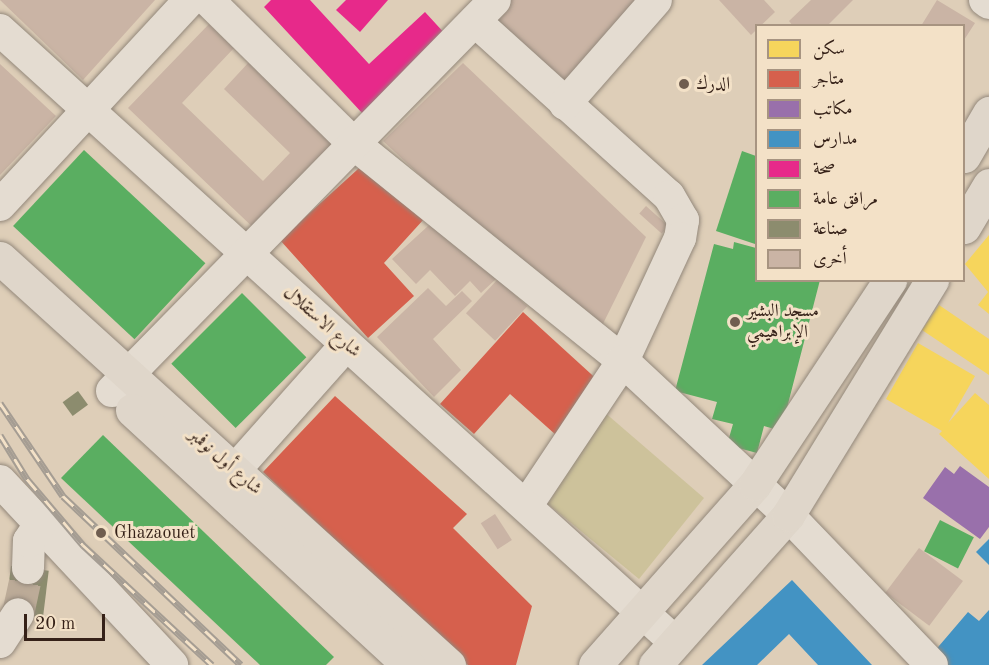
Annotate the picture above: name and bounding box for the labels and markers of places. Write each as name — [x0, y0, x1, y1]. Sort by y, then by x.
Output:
place label: الدرك — [696, 73, 730, 95]
marker: الدرك — [677, 77, 691, 91]
place label: مسجد البشير الإبراهيمي — [747, 301, 819, 344]
marker: مسجد البشير الإبراهيمي — [728, 315, 742, 329]
place label: Ghazaouet — [114, 522, 196, 544]
marker: Ghazaouet — [92, 524, 110, 542]

